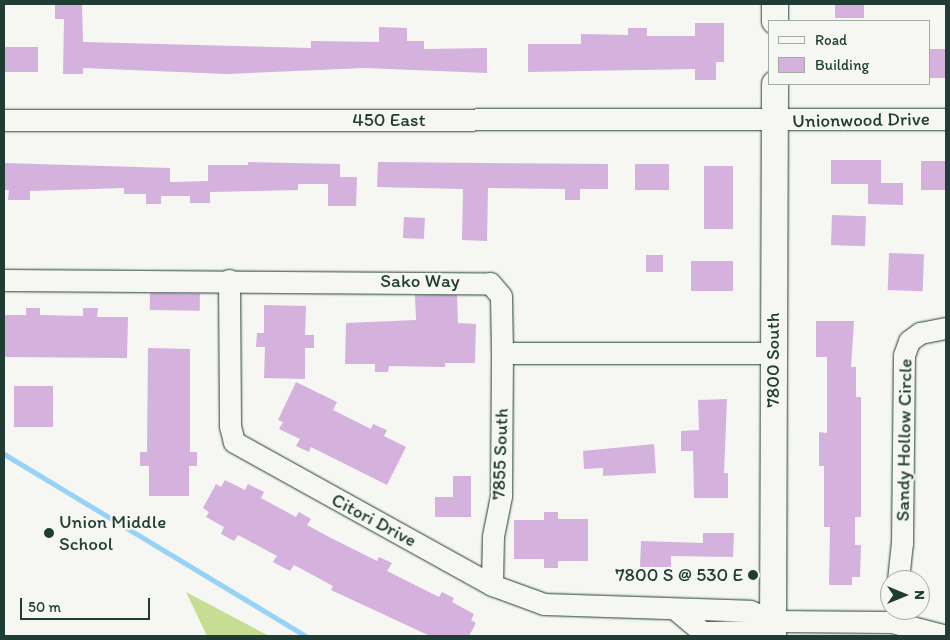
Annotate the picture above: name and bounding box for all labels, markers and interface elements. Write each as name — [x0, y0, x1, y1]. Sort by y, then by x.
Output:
legend — [768, 20, 930, 85]
text: Road — [815, 31, 847, 49]
text: Building — [815, 56, 869, 74]
street label: Unionwood Drive — [792, 107, 930, 133]
street label: 450 East — [352, 109, 426, 131]
street label: Sako Way — [381, 270, 459, 292]
street label: 7800 South — [762, 312, 784, 408]
street label: Sandy Hollow Circle — [891, 358, 917, 522]
street label: 7855 South — [487, 408, 513, 500]
street label: Citori Drive — [328, 488, 420, 552]
place label: Union Middle School — [59, 511, 166, 555]
marker: Union Middle School — [43, 527, 55, 539]
place label: 7800 S @ 530 E — [615, 564, 743, 586]
marker: 7800 S @ 530 E — [747, 569, 759, 581]
north arrow — [880, 570, 930, 620]
scale bar — [22, 588, 152, 620]
text: N — [911, 590, 928, 600]
text: 50 m — [28, 598, 61, 616]

